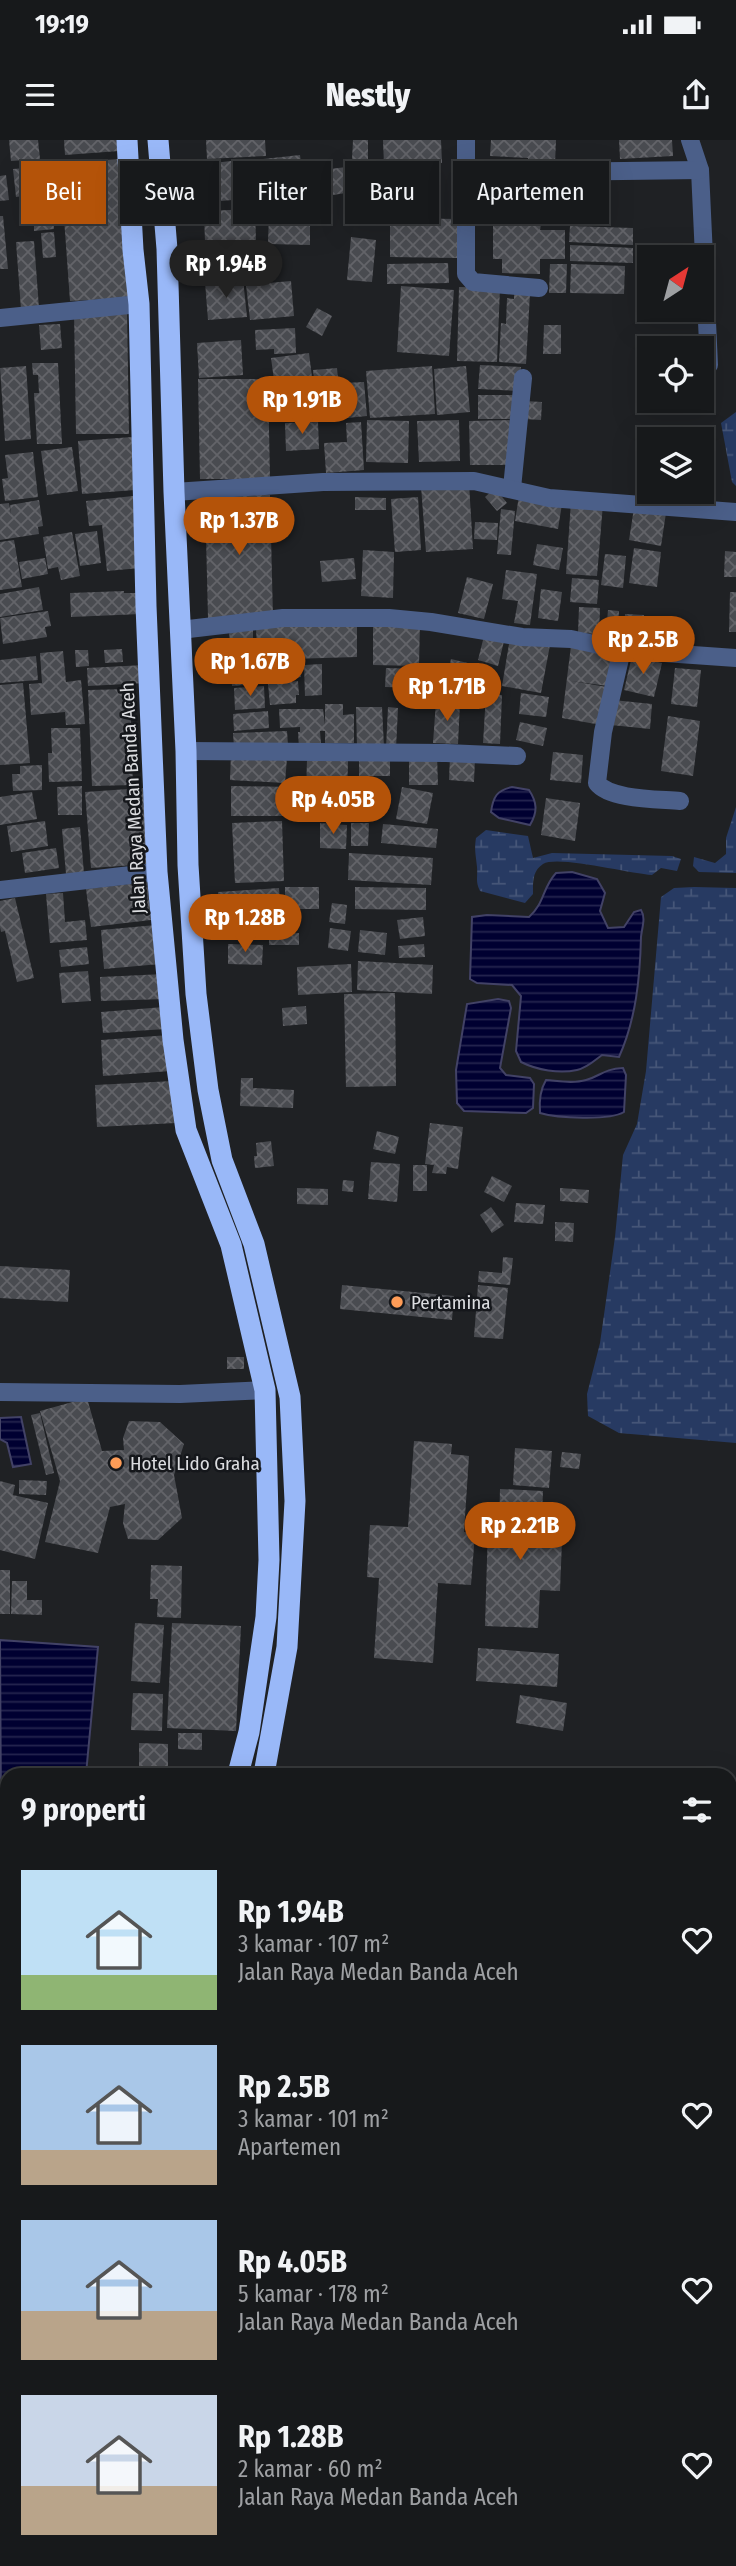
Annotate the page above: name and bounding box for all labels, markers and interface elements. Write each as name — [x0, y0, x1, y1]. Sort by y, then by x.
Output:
text: 19:19 — [35, 9, 89, 40]
icon: menu — [21, 76, 59, 114]
text: Nestly — [326, 76, 410, 114]
icon: share — [677, 76, 715, 114]
chip: Beli — [21, 161, 106, 224]
chip: Sewa — [120, 161, 219, 224]
chip: Filter — [233, 161, 331, 224]
chip: Baru — [345, 161, 439, 224]
chip: Apartemen — [453, 161, 609, 224]
pin: Rp 1.94B — [154, 240, 298, 300]
north arrow — [637, 245, 714, 322]
map controls — [637, 245, 714, 504]
text: Rp 1.94B — [185, 249, 267, 277]
button: locate — [637, 336, 714, 413]
pin: Rp 1.91B — [230, 376, 374, 436]
text: Rp 1.91B — [263, 385, 341, 413]
button: layers — [637, 427, 714, 504]
pin: Rp 1.37B — [167, 498, 311, 557]
text: Rp 1.37B — [200, 506, 278, 534]
pin: Rp 2.5B — [578, 616, 708, 676]
text: Rp 2.5B — [608, 625, 678, 653]
pin: Rp 1.67B — [178, 638, 322, 698]
text: Rp 1.67B — [210, 647, 290, 675]
pin: Rp 1.71B — [375, 664, 519, 723]
text: Rp 1.71B — [408, 672, 486, 700]
street label: Jalan Raya Medan Banda Aceh — [115, 682, 151, 914]
pin: Rp 4.05B — [261, 776, 405, 836]
text: Rp 4.05B — [291, 785, 375, 813]
pin: Rp 1.28B — [173, 894, 317, 954]
text: Rp 1.28B — [205, 903, 285, 931]
place label: Pertamina — [411, 1291, 491, 1314]
marker: Pertamina — [389, 1294, 405, 1310]
place label: Hotel Lido Graha — [130, 1452, 260, 1475]
marker: Hotel Lido Graha — [108, 1455, 124, 1471]
pin: Rp 2.21B — [448, 1502, 592, 1562]
text: Rp 2.21B — [481, 1511, 559, 1539]
icon: filters — [678, 1791, 716, 1829]
text: 9 properti — [21, 1792, 146, 1828]
text: Rp 1.94B — [238, 1894, 344, 1930]
icon: home — [77, 1898, 161, 1982]
icon: heart — [678, 1921, 716, 1959]
text: 3 kamar · 107 m² — [238, 1930, 389, 1958]
text: Jalan Raya Medan Banda Aceh — [238, 1958, 519, 1986]
text: Rp 2.5B — [238, 2069, 330, 2105]
icon: home — [77, 2073, 161, 2157]
icon: heart — [678, 2096, 716, 2134]
text: 3 kamar · 101 m² — [238, 2105, 389, 2133]
text: Apartemen — [238, 2133, 341, 2161]
text: Rp 4.05B — [238, 2244, 347, 2280]
icon: home — [77, 2248, 161, 2332]
icon: heart — [678, 2271, 716, 2309]
text: 5 kamar · 178 m² — [238, 2280, 389, 2308]
text: Jalan Raya Medan Banda Aceh — [238, 2308, 519, 2336]
text: Rp 1.28B — [238, 2419, 343, 2455]
icon: home — [77, 2423, 161, 2507]
icon: heart — [678, 2446, 716, 2484]
text: 2 kamar · 60 m² — [238, 2455, 383, 2483]
text: Jalan Raya Medan Banda Aceh — [238, 2483, 519, 2511]

